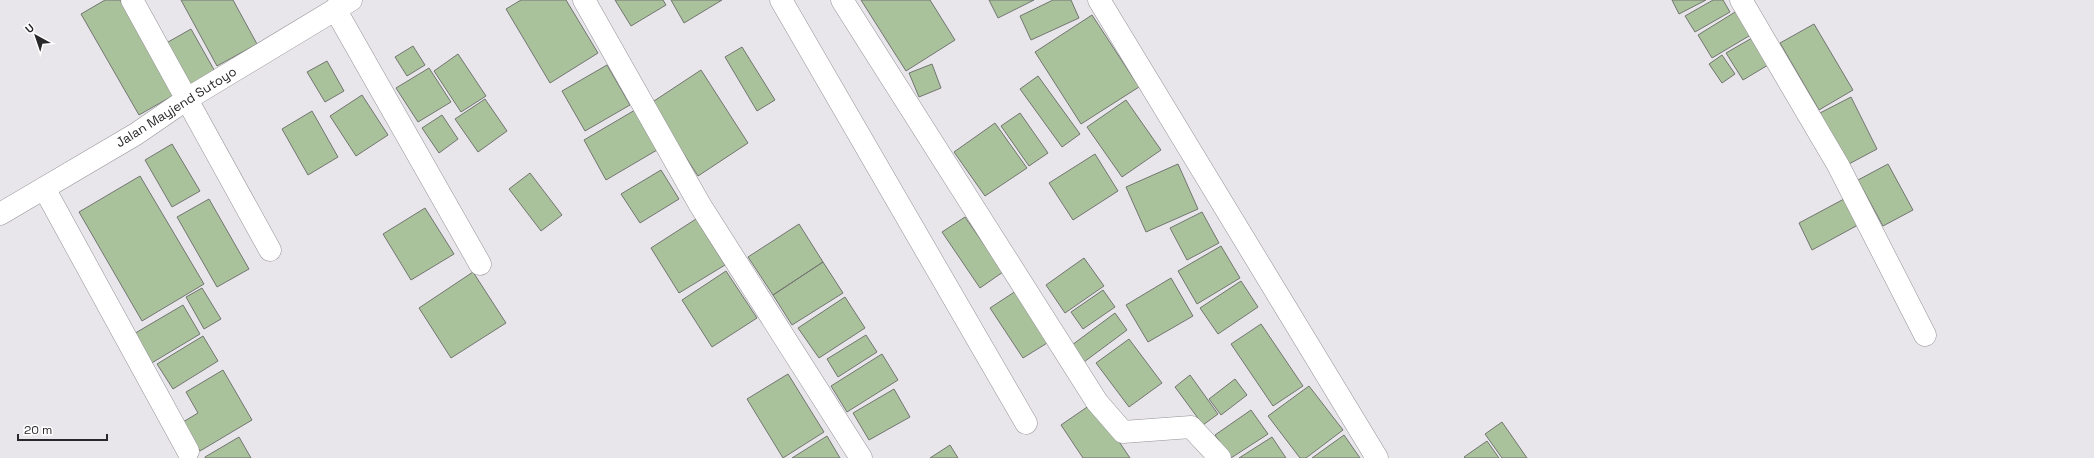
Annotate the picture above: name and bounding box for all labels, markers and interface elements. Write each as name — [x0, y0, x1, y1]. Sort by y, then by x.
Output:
north arrow — [16, 16, 56, 56]
text: U — [22, 21, 37, 36]
street label: Jalan Mayjend Sutoyo — [112, 63, 240, 151]
scale bar — [18, 416, 107, 442]
text: 20 m — [24, 422, 52, 438]

